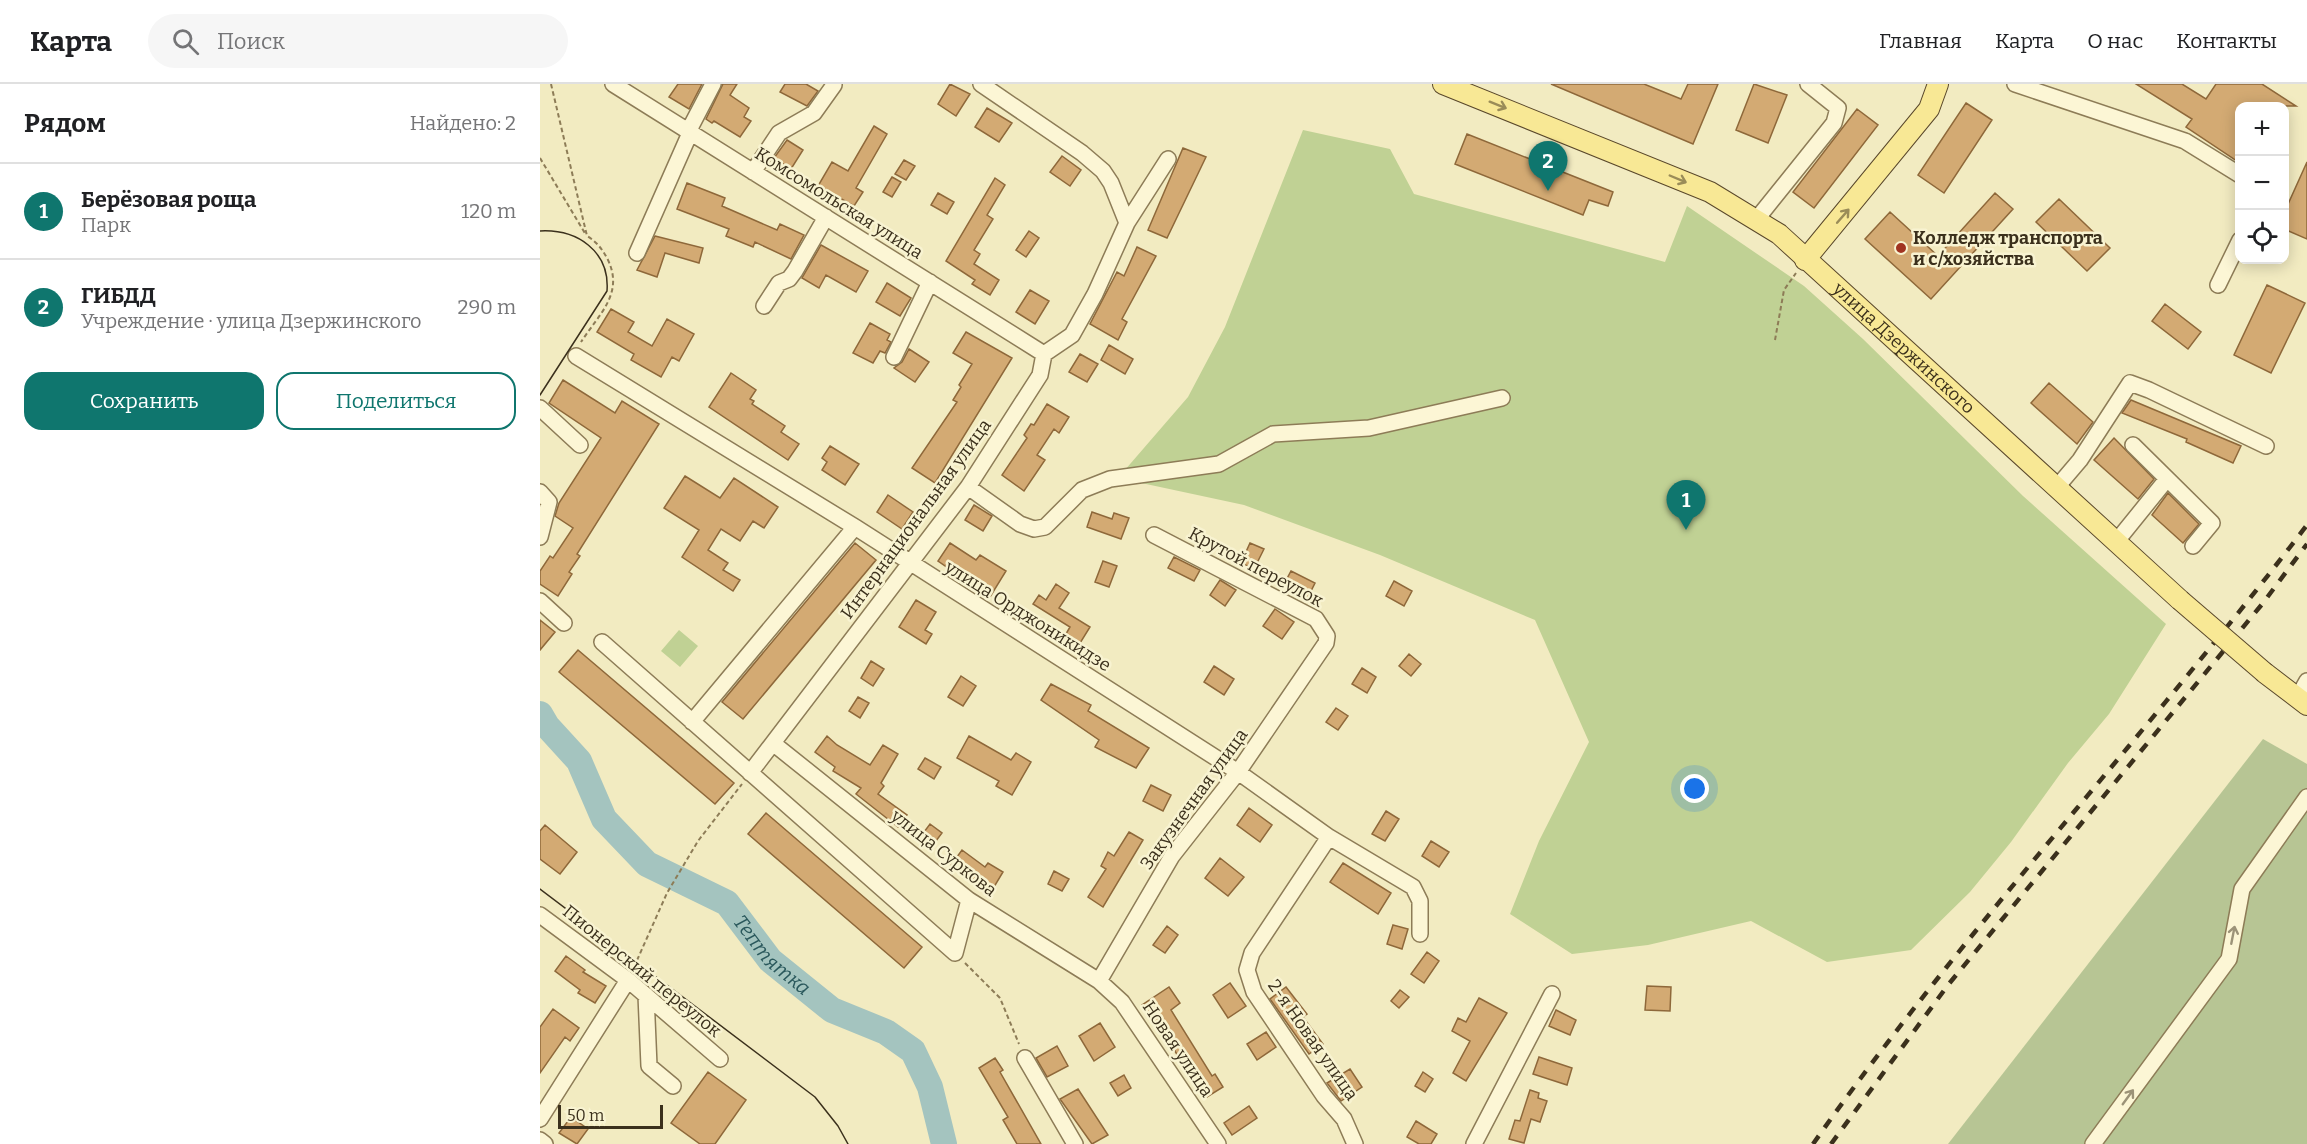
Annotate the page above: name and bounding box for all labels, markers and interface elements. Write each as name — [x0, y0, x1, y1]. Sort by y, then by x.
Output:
search box — [148, 14, 568, 68]
text: Карта — [30, 25, 112, 58]
icon: search — [169, 25, 202, 58]
text: Поиск — [217, 28, 285, 55]
text: Главная — [1879, 28, 1962, 54]
text: Карта — [1995, 28, 2054, 54]
text: О нас — [2087, 28, 2143, 54]
text: Контакты — [2176, 28, 2277, 54]
one-way arrow — [1488, 101, 1507, 112]
map controls — [2235, 102, 2289, 264]
button: + — [2235, 102, 2289, 156]
text: Рядом — [24, 108, 106, 139]
text: Найдено: 2 — [410, 111, 516, 135]
pin: 2 — [1528, 141, 1568, 191]
street label: Комсомольская улица — [751, 142, 927, 264]
button: − — [2235, 156, 2289, 210]
one-way arrow — [1669, 174, 1687, 185]
text: Берёзовая роща — [81, 186, 256, 213]
text: 1 — [39, 199, 48, 223]
text: 120 m — [461, 199, 516, 223]
one-way arrow — [1836, 209, 1850, 224]
button: locate — [2235, 210, 2289, 264]
text: Парк — [81, 213, 131, 237]
place label: Колледж транспорта и с/хозяйства — [1913, 227, 2103, 270]
marker: Колледж транспорта и с/хозяйства — [1894, 241, 1908, 255]
street label: улица Дзержинского — [1828, 277, 1979, 418]
text: ГИБДД — [81, 282, 156, 309]
text: 2 — [38, 295, 49, 319]
text: 290 m — [458, 295, 516, 319]
text: Учреждение · улица Дзержинского — [81, 309, 421, 333]
button: Сохранить — [24, 372, 264, 430]
button: Поделиться — [276, 372, 516, 430]
street label: Интернациональная улица — [836, 415, 996, 623]
pin: 1 — [1666, 480, 1706, 530]
street label: Крутой переулок — [1185, 522, 1328, 612]
street label: улица Орджоникидзе — [940, 555, 1115, 676]
street label: Закузнечная улица — [1136, 724, 1253, 874]
your location — [1680, 774, 1709, 803]
street label: улица Суркова — [886, 804, 1001, 901]
street label: Пионерский переулок — [558, 900, 726, 1042]
water label: Тептятка — [728, 910, 816, 1000]
one-way arrow — [2228, 926, 2239, 945]
street label: 2-я Новая улица — [1263, 975, 1363, 1105]
street label: Новая улица — [1138, 997, 1218, 1101]
one-way arrow — [2122, 1089, 2134, 1105]
scale bar — [558, 1102, 663, 1130]
text: 50 m — [567, 1106, 604, 1125]

